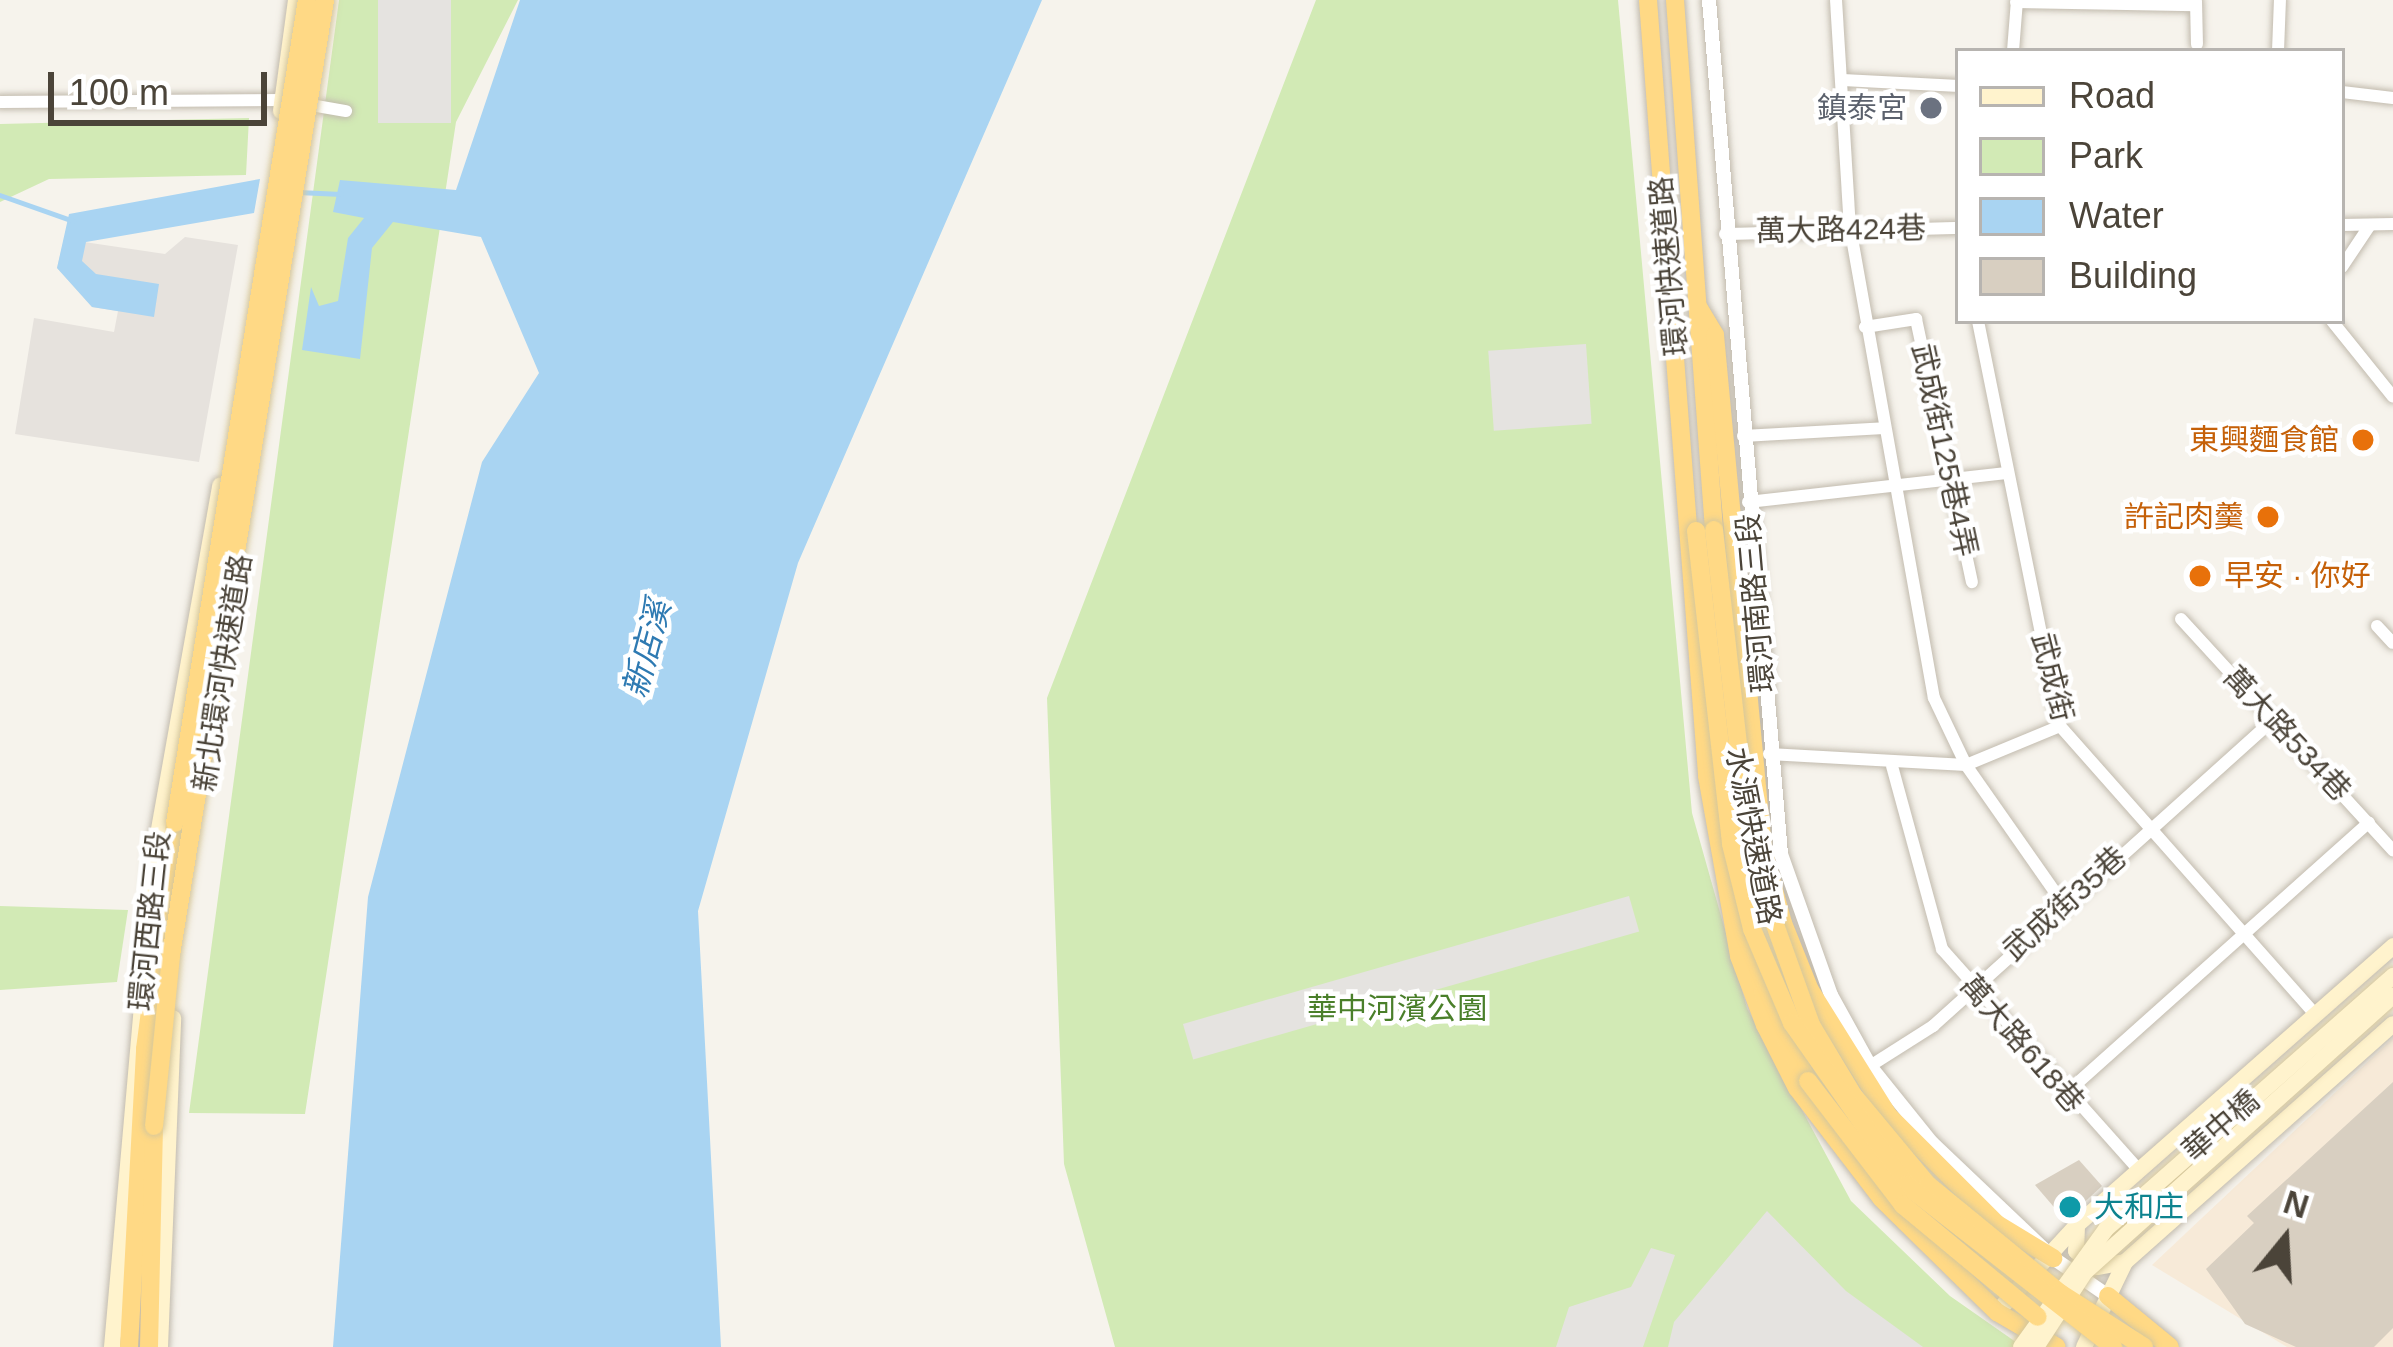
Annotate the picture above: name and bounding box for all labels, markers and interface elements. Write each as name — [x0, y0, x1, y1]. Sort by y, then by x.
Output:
scale bar — [54, 48, 273, 122]
legend — [1955, 48, 2345, 324]
text: 100 m — [69, 72, 169, 113]
text: Road — [2069, 75, 2155, 116]
place label: 鎮泰宮 — [1817, 90, 1907, 126]
marker: 鎮泰宮 — [1918, 95, 1944, 121]
text: Park — [2069, 135, 2143, 176]
street label: 環河快速道路 — [1643, 175, 1695, 357]
text: Water — [2069, 195, 2164, 236]
street label: 萬大路424巷 — [1756, 211, 1926, 249]
text: Building — [2069, 255, 2197, 296]
street label: 武成街125巷4弄 — [1904, 340, 1984, 560]
place label: 東興麵食館 — [2189, 422, 2339, 458]
marker: 東興麵食館 — [2350, 427, 2376, 453]
place label: 許記肉羹 — [2124, 499, 2244, 535]
marker: 許記肉羹 — [2255, 504, 2281, 530]
street label: 環河南路三段 — [1730, 512, 1782, 694]
street label: 新北環河快速道路 — [186, 552, 260, 794]
place label: 早安 · 你好 — [2224, 558, 2371, 594]
marker: 早安 · 你好 — [2187, 563, 2213, 589]
water label: 新店溪 — [615, 596, 679, 702]
street label: 武成街 — [2024, 629, 2080, 725]
street label: 萬大路534巷 — [2216, 660, 2358, 808]
street label: 水源快速道路 — [1718, 744, 1788, 928]
street label: 環河西路三段 — [123, 830, 177, 1012]
street label: 武成街35巷 — [1996, 839, 2134, 969]
street label: 萬大路618巷 — [1953, 968, 2091, 1120]
park label: 華中河濱公園 — [1307, 991, 1487, 1027]
street label: 華中橋 — [2175, 1083, 2267, 1169]
north arrow — [2225, 1179, 2345, 1299]
text: N — [2279, 1183, 2313, 1226]
place label: 大和庄 — [2094, 1189, 2184, 1225]
marker: 大和庄 — [2057, 1194, 2083, 1220]

